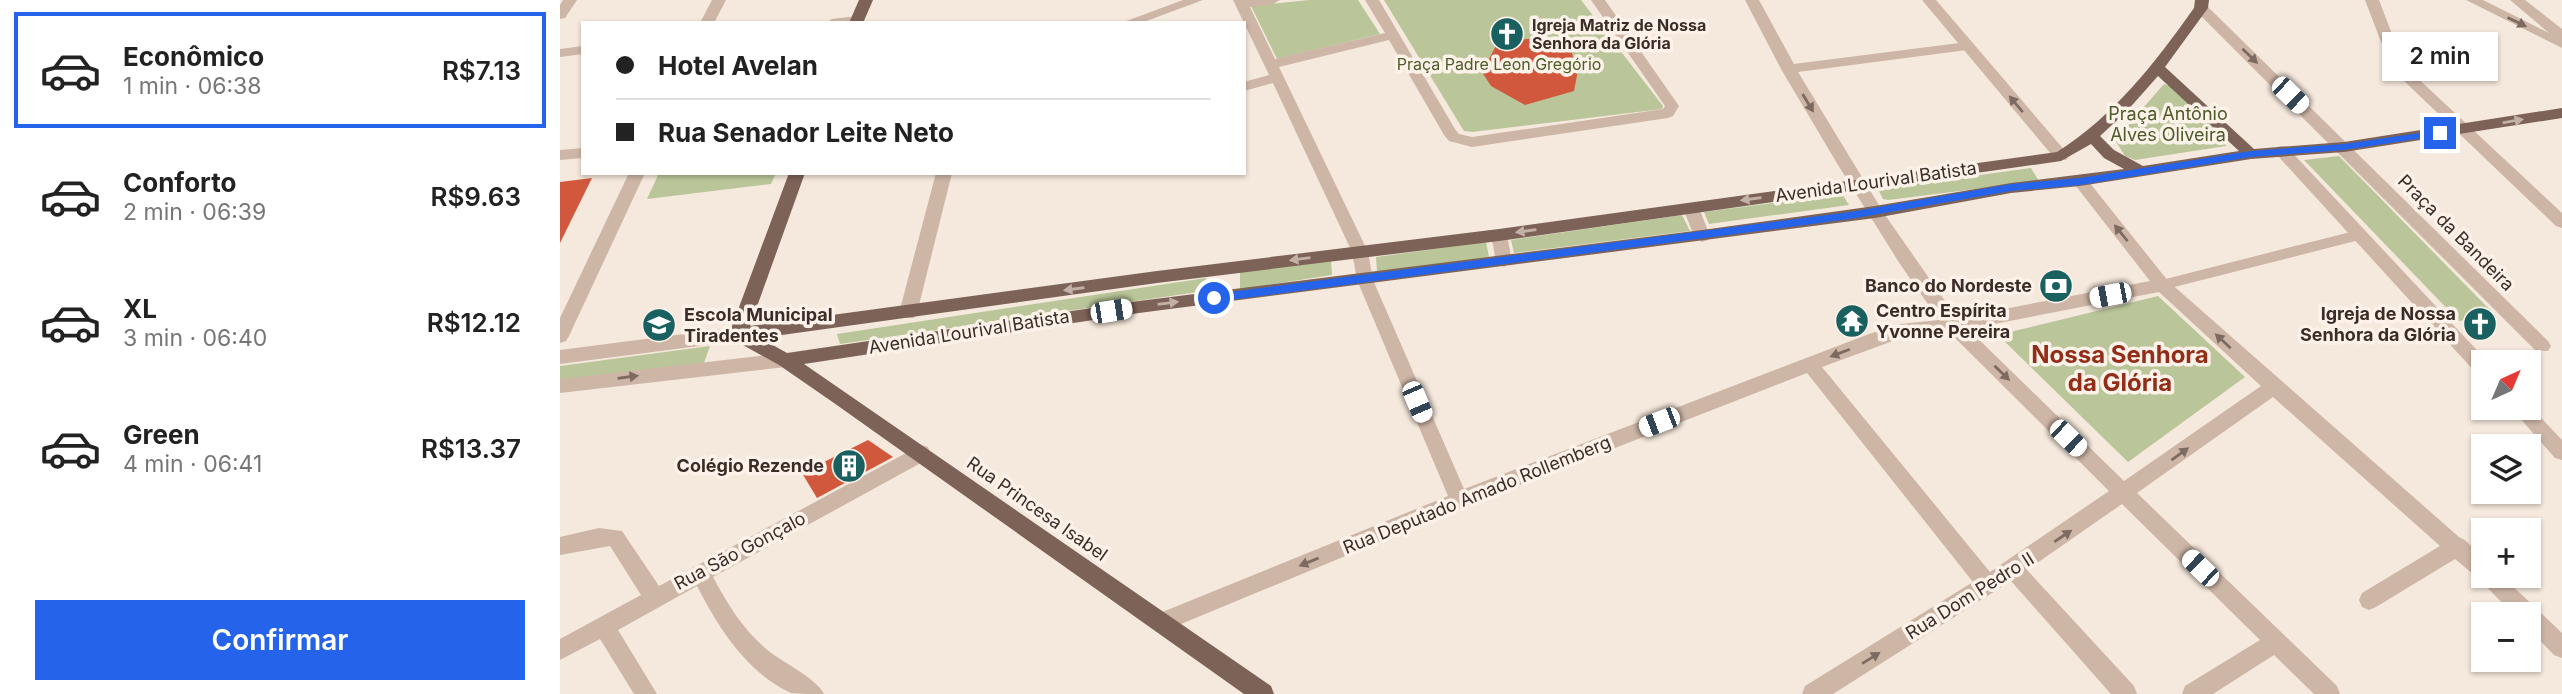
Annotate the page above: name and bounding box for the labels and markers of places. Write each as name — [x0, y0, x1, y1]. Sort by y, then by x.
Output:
church icon: Igreja Matriz de Nossa Senhora da Glória — [1488, 15, 1526, 53]
place label: Igreja Matriz de Nossa Senhora da Glória — [1532, 15, 1706, 53]
bank icon: Banco do Nordeste — [2037, 267, 2075, 305]
place label: Banco do Nordeste — [1865, 275, 2032, 296]
place label: Centro Espírita Yvonne Pereira — [1876, 300, 2010, 342]
temple icon: Centro Espírita Yvonne Pereira — [1833, 302, 1871, 340]
place label: Igreja de Nossa Senhora da Glória — [2300, 303, 2456, 345]
place label: Escola Municipal Tiradentes — [684, 304, 833, 346]
church icon: Igreja de Nossa Senhora da Glória — [2461, 305, 2499, 343]
school or university icon: Escola Municipal Tiradentes — [640, 306, 678, 344]
building icon: Colégio Rezende — [830, 447, 868, 485]
place label: Colégio Rezende — [677, 455, 824, 476]

